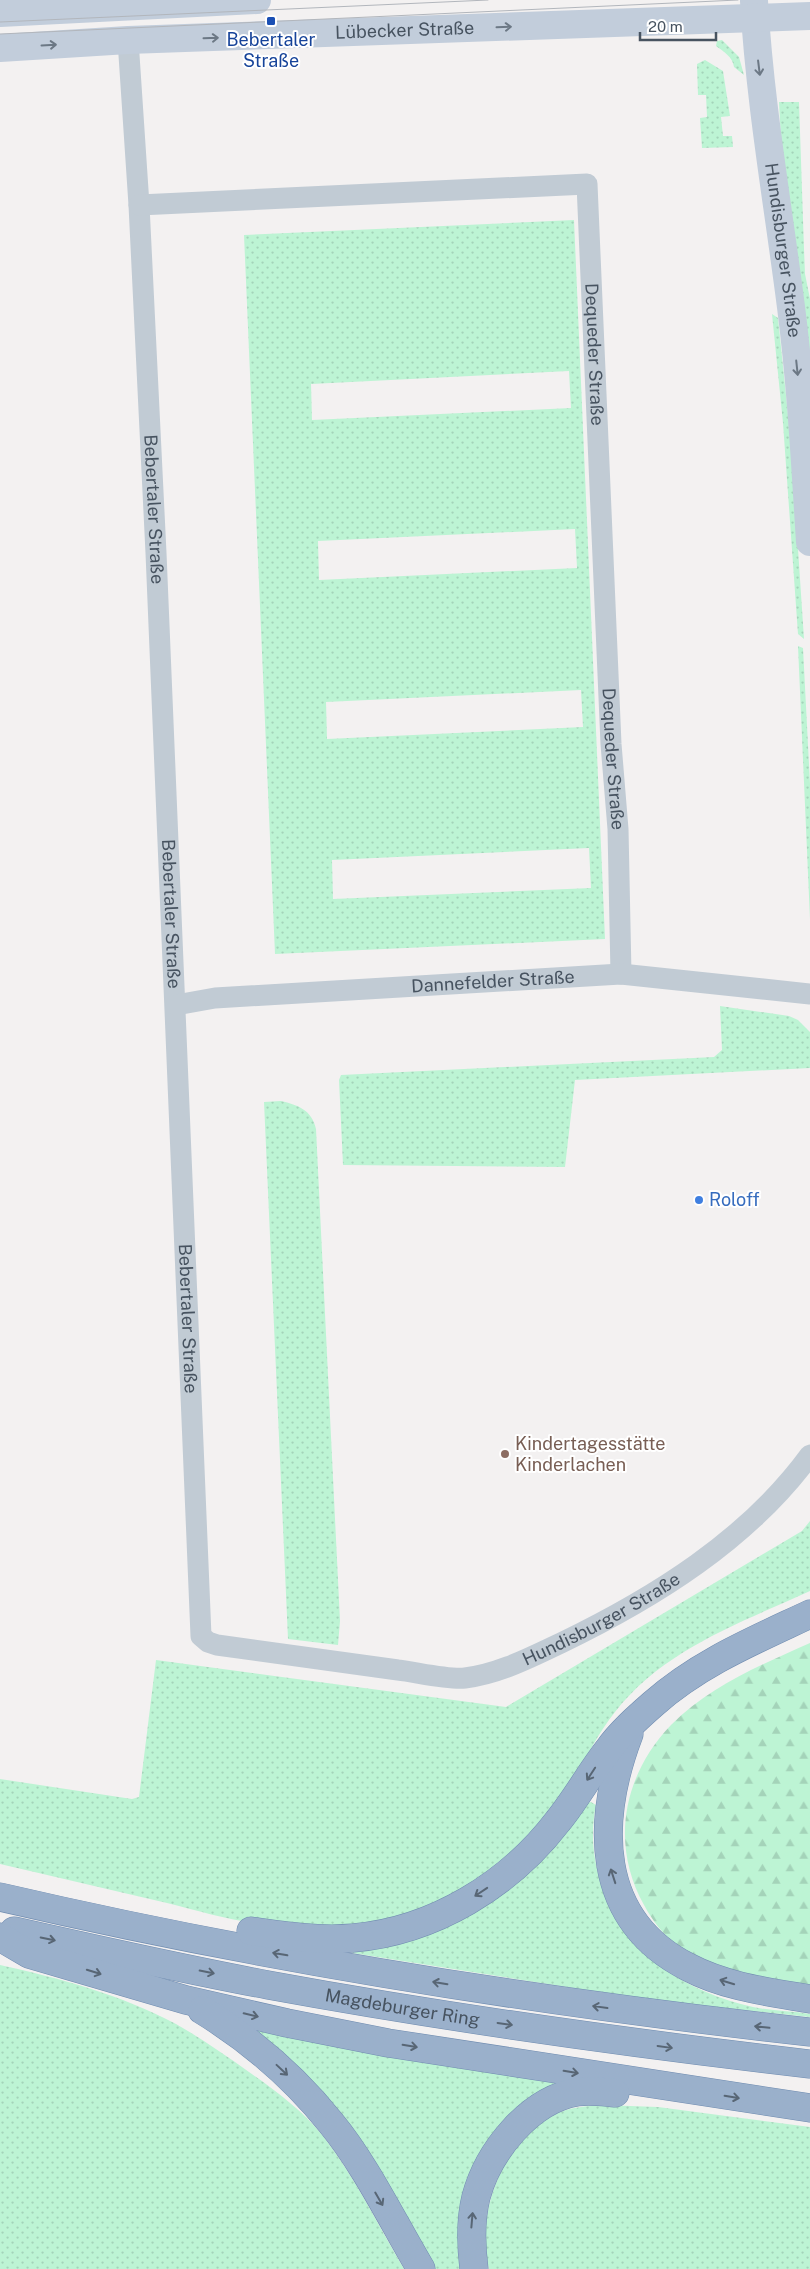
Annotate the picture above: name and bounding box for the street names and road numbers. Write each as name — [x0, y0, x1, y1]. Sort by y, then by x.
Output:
street label: Lübecker Straße — [335, 17, 474, 43]
street label: Hundisburger Straße — [761, 162, 806, 339]
street label: Dequeder Straße — [581, 283, 608, 426]
street label: Bebertaler Straße — [140, 434, 168, 585]
street label: Dequeder Straße — [599, 687, 629, 831]
street label: Bebertaler Straße — [158, 839, 185, 989]
street label: Dannefelder Straße — [410, 966, 575, 996]
street label: Bebertaler Straße — [175, 1243, 202, 1394]
street label: Hundisburger Straße — [519, 1568, 684, 1670]
street label: Magdeburger Ring — [323, 1984, 481, 2030]

